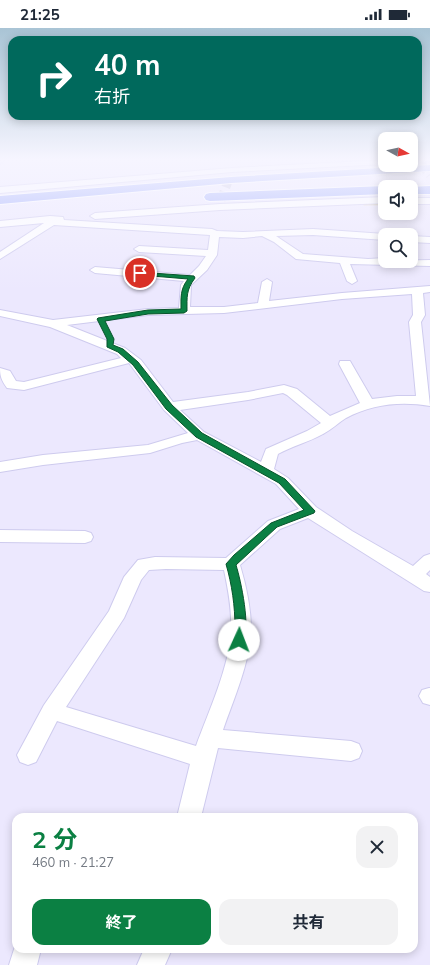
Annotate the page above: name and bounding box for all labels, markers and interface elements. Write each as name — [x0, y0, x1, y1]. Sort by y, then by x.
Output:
text: 21:25 — [20, 5, 60, 24]
text: 40 m — [94, 47, 160, 82]
icon: right — [28, 52, 80, 104]
text: 右折 — [94, 85, 130, 108]
north arrow — [378, 132, 418, 172]
map controls — [378, 132, 418, 268]
button: sound — [378, 180, 418, 220]
button: search — [378, 228, 418, 268]
pin — [123, 256, 157, 290]
icon: arrive — [129, 262, 151, 284]
position arrow — [218, 619, 260, 661]
text: 2 分 — [32, 824, 77, 854]
button: close — [356, 826, 398, 868]
text: 460 m · 21:27 — [32, 854, 114, 870]
button: 終了 — [32, 899, 211, 945]
button: 共有 — [219, 899, 398, 945]

